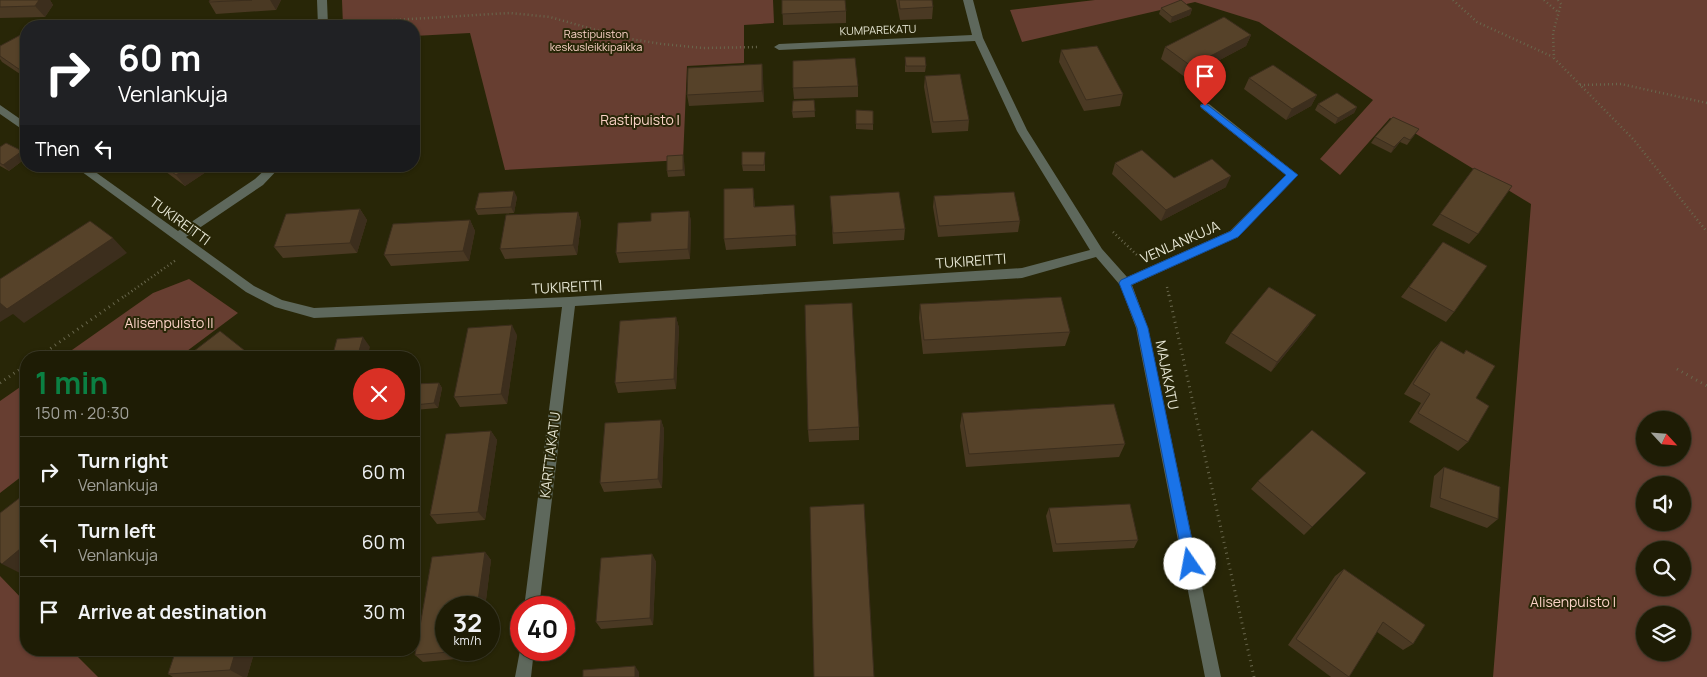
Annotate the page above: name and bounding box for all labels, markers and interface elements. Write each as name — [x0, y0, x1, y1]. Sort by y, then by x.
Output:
street label: KUMPAREKATU — [839, 21, 917, 38]
park label: Rastipuiston keskusleikkipaikka — [550, 26, 642, 54]
text: 60 m — [118, 34, 201, 82]
icon: right — [35, 40, 100, 105]
pin — [1184, 55, 1226, 106]
icon: arrive — [1191, 62, 1219, 90]
text: Venlankuja — [118, 79, 228, 109]
park label: Rastipuisto I — [600, 110, 680, 129]
icon: left — [90, 135, 118, 163]
text: Then — [35, 136, 80, 162]
street label: TUKIREITTI — [146, 192, 214, 249]
street label: VENLANKUJA — [1137, 216, 1223, 267]
street label: TUKIREITTI — [935, 249, 1007, 272]
street label: TUKIREITTI — [531, 275, 603, 298]
park label: Alisenpuisto II — [124, 313, 214, 332]
street label: MAJAKATU — [1151, 339, 1184, 411]
text: 1 min — [35, 362, 108, 403]
button: close — [353, 368, 405, 420]
text: 150 m · 20:30 — [35, 402, 129, 424]
street label: KARTTAKATU — [535, 411, 564, 499]
north arrow — [1636, 411, 1691, 466]
map controls — [1636, 411, 1691, 661]
text: Turn right — [78, 448, 168, 474]
icon: right — [35, 458, 63, 486]
text: 60 m — [362, 459, 405, 485]
text: Venlankuja — [78, 474, 158, 496]
button: sound — [1636, 476, 1691, 531]
text: Turn left — [78, 518, 156, 544]
icon: left — [35, 528, 63, 556]
text: 60 m — [362, 529, 405, 555]
position arrow — [1163, 537, 1215, 589]
button: search — [1636, 541, 1691, 596]
text: Venlankuja — [78, 544, 158, 566]
park label: Alisenpuisto I — [1530, 592, 1616, 611]
speed limit sign: 40 — [510, 596, 575, 661]
icon: arrive — [35, 598, 63, 626]
text: Arrive at destination — [78, 599, 267, 625]
text: 30 m — [363, 599, 405, 625]
text: 32 — [453, 605, 482, 640]
button: layers — [1636, 606, 1691, 661]
text: km/h — [454, 632, 481, 649]

